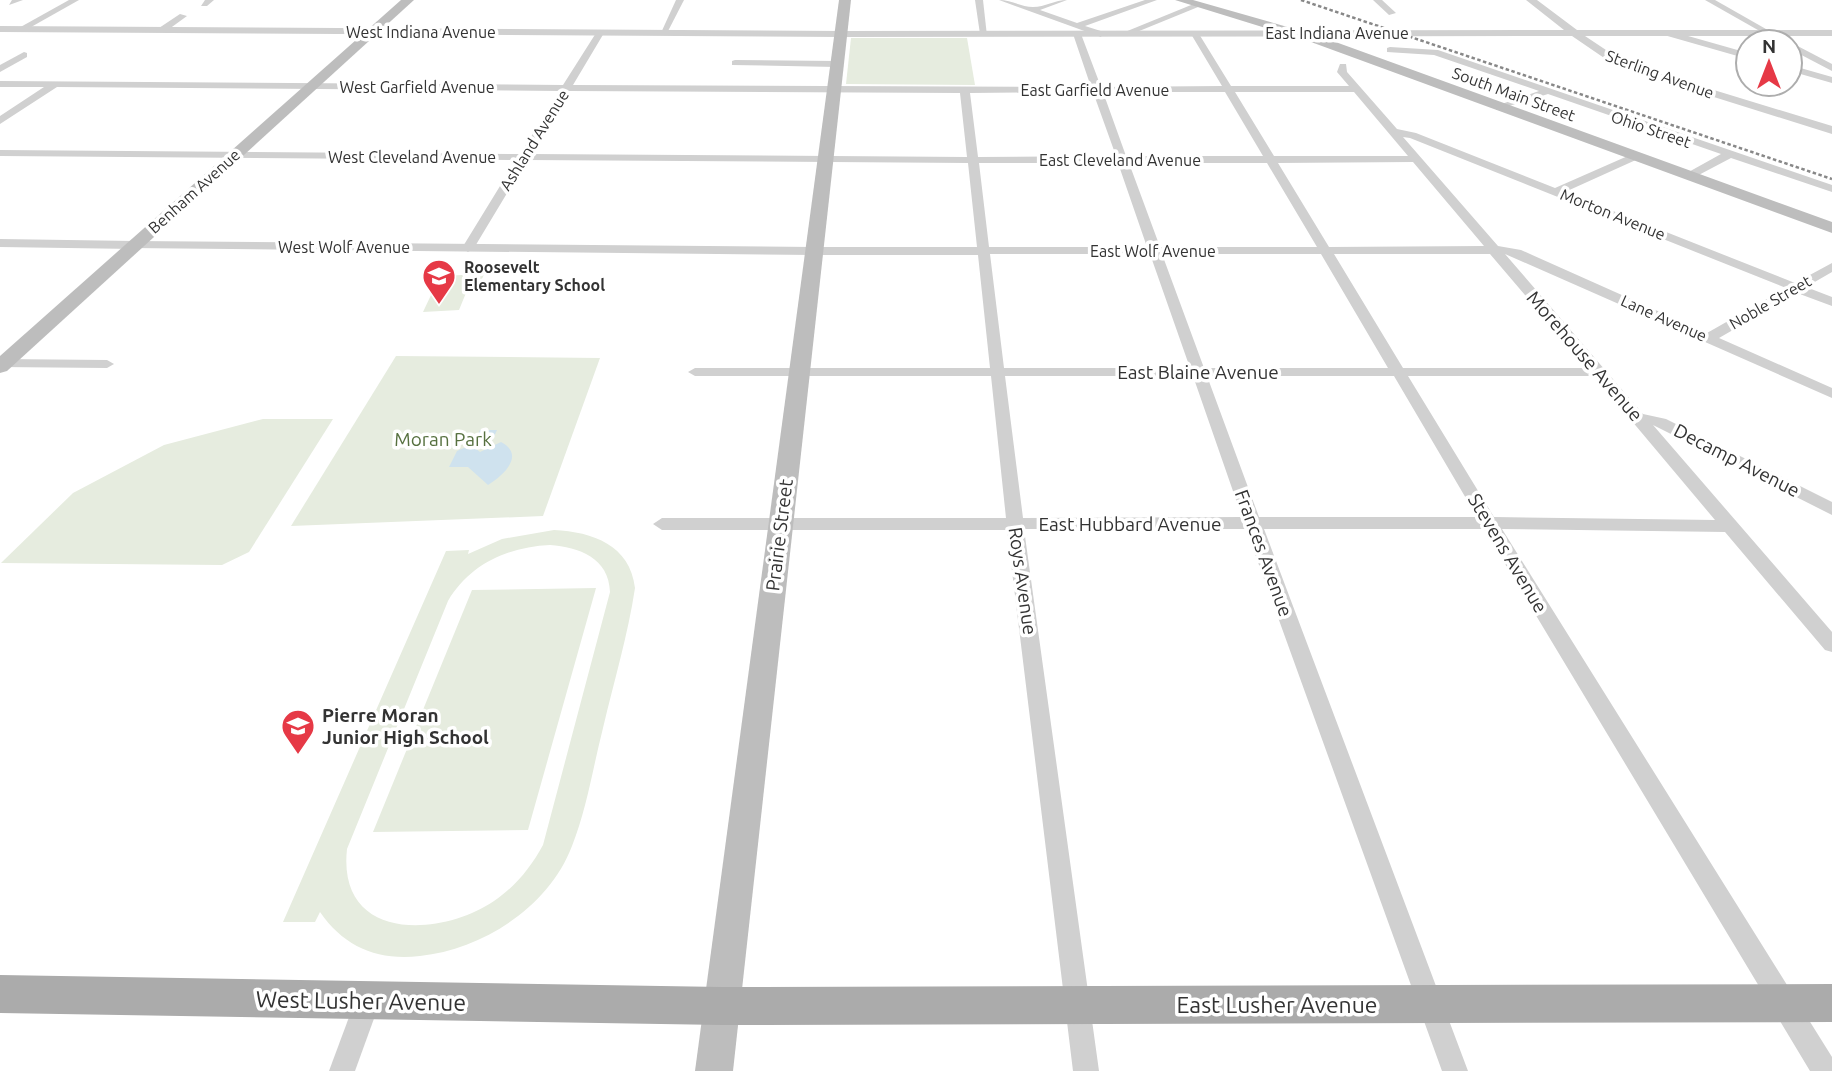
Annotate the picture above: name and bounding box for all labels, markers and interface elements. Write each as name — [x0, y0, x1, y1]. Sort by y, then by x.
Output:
street label: West Indiana Avenue — [346, 23, 496, 41]
street label: East Indiana Avenue — [1265, 24, 1409, 42]
north arrow — [1734, 28, 1804, 98]
text: N — [1762, 35, 1776, 57]
street label: Sterling Avenue — [1604, 46, 1716, 102]
street label: South Main Street — [1450, 63, 1579, 125]
street label: West Garfield Avenue — [339, 78, 495, 96]
street label: East Garfield Avenue — [1021, 81, 1169, 99]
street label: Ashland Avenue — [496, 86, 572, 194]
street label: Ohio Street — [1609, 107, 1694, 151]
street label: Benham Avenue — [145, 145, 243, 237]
street label: West Cleveland Avenue — [328, 148, 496, 166]
street label: East Cleveland Avenue — [1039, 151, 1201, 169]
street label: Morton Avenue — [1558, 185, 1668, 243]
street label: West Wolf Avenue — [278, 238, 410, 256]
street label: East Wolf Avenue — [1090, 242, 1216, 260]
school or university icon: Roosevelt Elementary School — [420, 257, 458, 306]
place label: Roosevelt Elementary School — [464, 258, 605, 294]
street label: Noble Street — [1726, 271, 1815, 333]
street label: Morehouse Avenue — [1523, 286, 1647, 426]
street label: Lane Avenue — [1618, 291, 1710, 345]
street label: East Blaine Avenue — [1117, 361, 1279, 383]
street label: Decamp Avenue — [1670, 419, 1804, 501]
park label: Moran Park — [394, 428, 492, 450]
street label: Prairie Street — [761, 477, 797, 592]
street label: Frances Avenue — [1231, 487, 1297, 619]
street label: Stevens Avenue — [1464, 489, 1552, 617]
street label: East Hubbard Avenue — [1038, 513, 1222, 535]
street label: Roys Avenue — [1005, 526, 1041, 636]
place label: Pierre Moran Junior High School — [322, 704, 489, 748]
school or university icon: Pierre Moran Junior High School — [279, 707, 317, 756]
street label: West Lusher Avenue — [256, 986, 466, 1015]
street label: East Lusher Avenue — [1176, 992, 1378, 1017]

